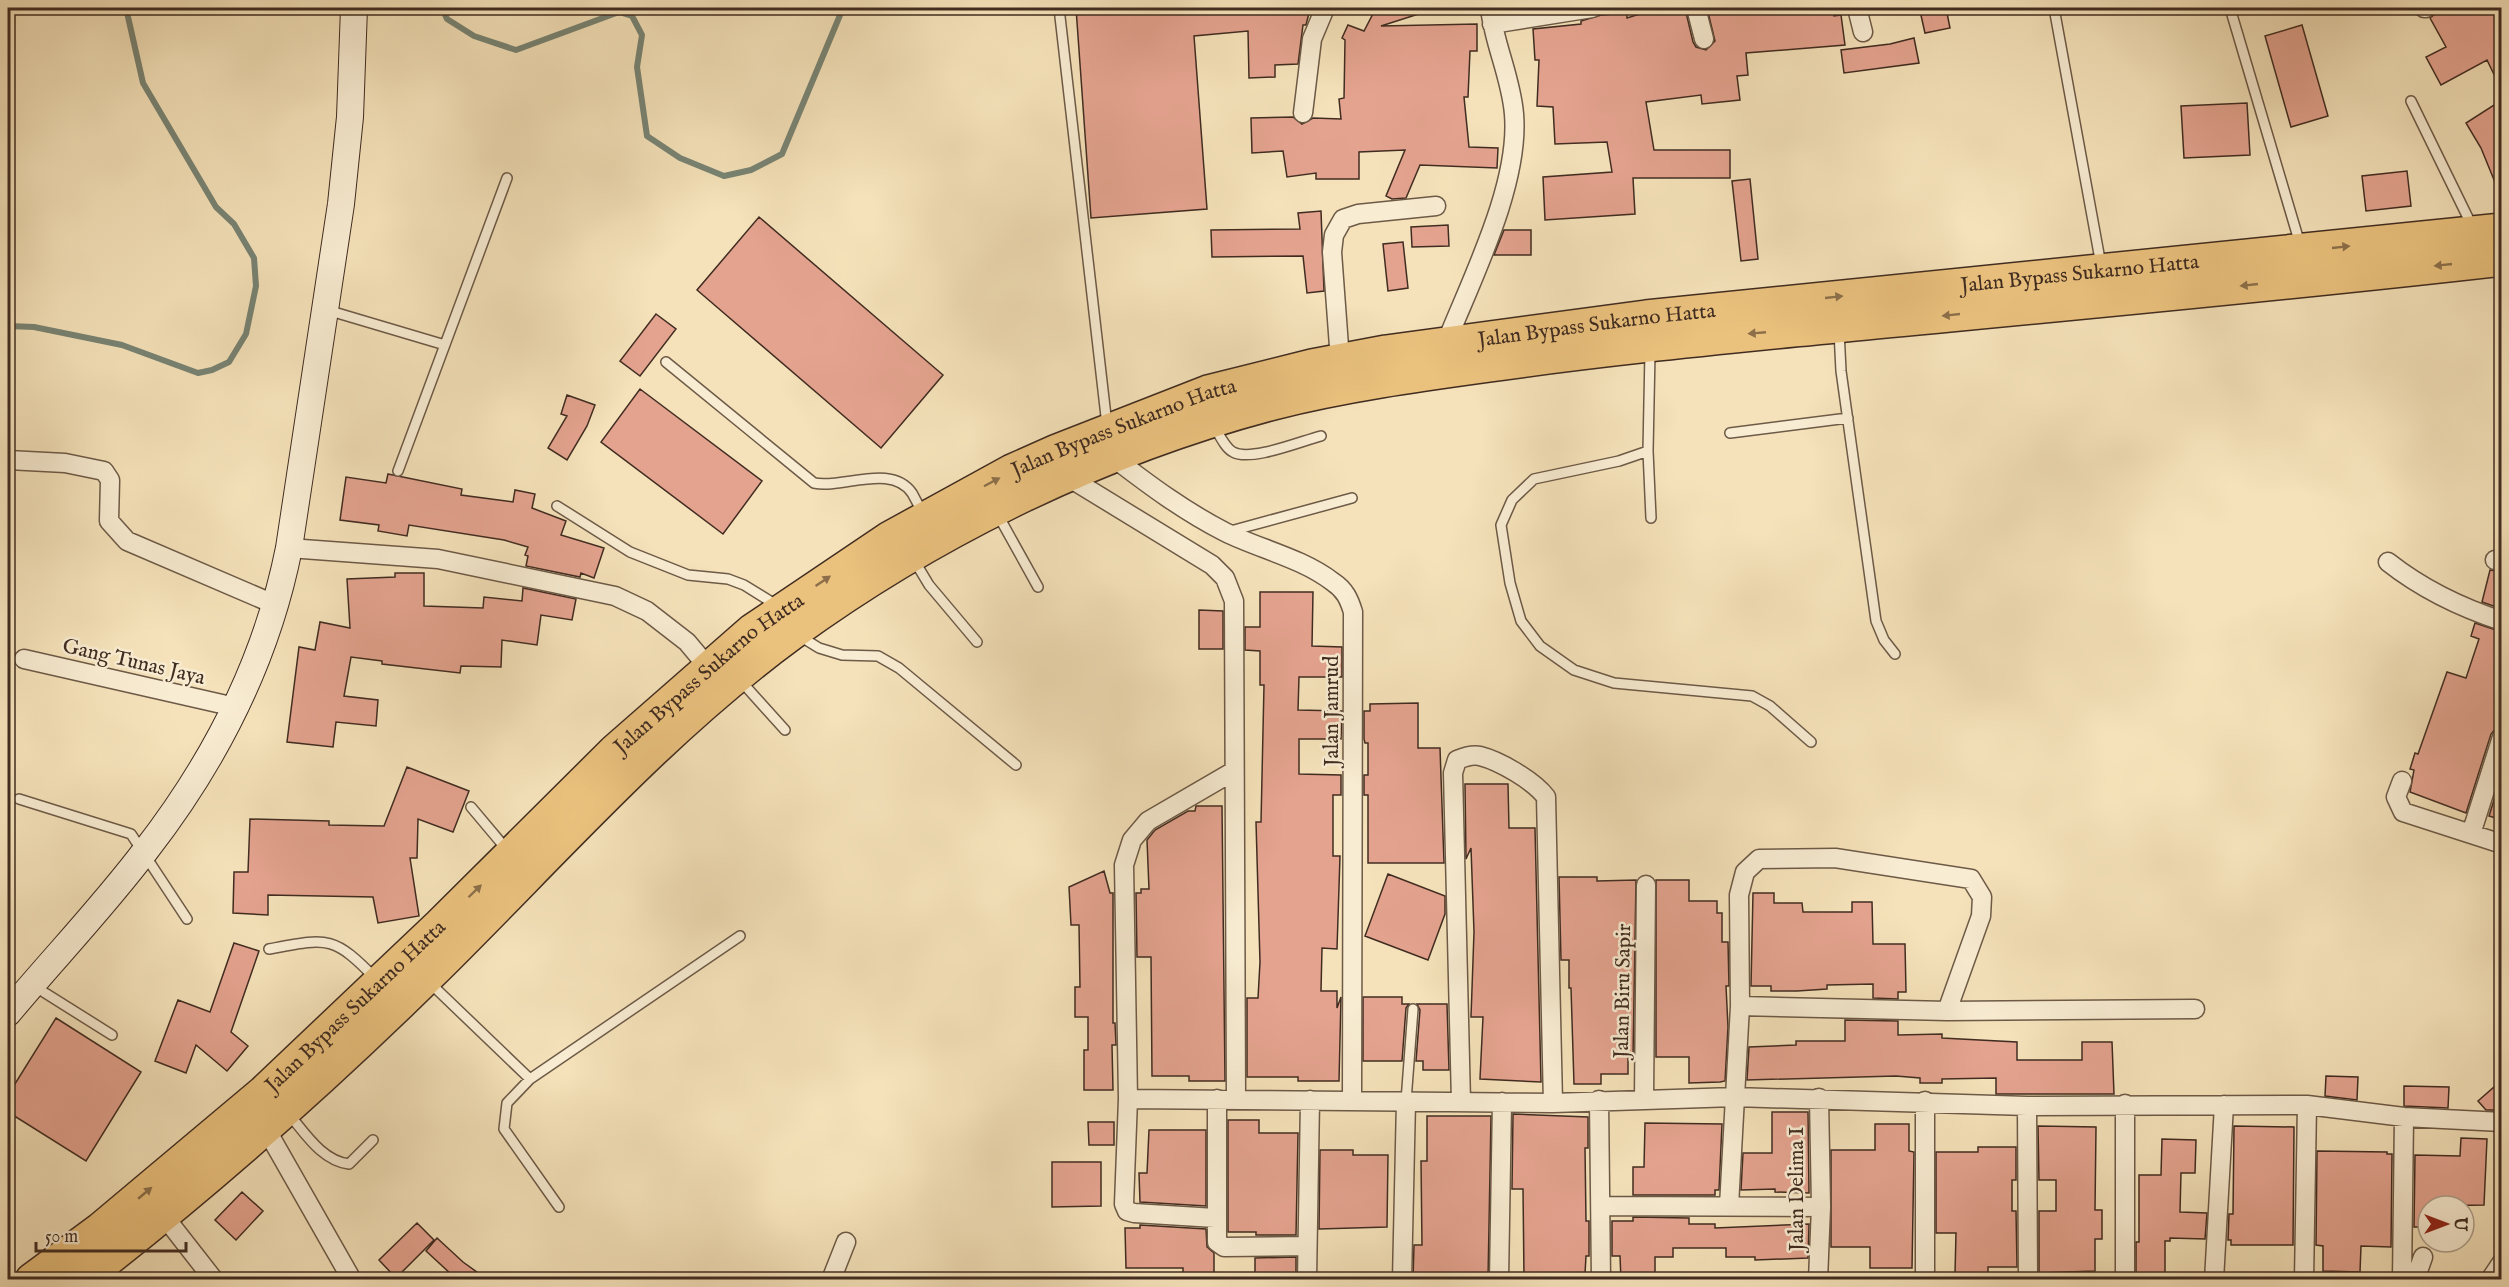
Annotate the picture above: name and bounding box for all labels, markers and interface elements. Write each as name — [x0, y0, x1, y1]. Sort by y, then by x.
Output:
one-way arrow — [2332, 242, 2351, 252]
street label: Jalan Bypass Sukarno Hatta — [1957, 249, 2201, 300]
one-way arrow — [2434, 261, 2453, 270]
one-way arrow — [2240, 280, 2259, 289]
one-way arrow — [1824, 292, 1843, 302]
street label: Jalan Bypass Sukarno Hatta — [1474, 298, 1718, 355]
one-way arrow — [1941, 310, 1960, 320]
one-way arrow — [1747, 328, 1766, 338]
street label: Jalan Bypass Sukarno Hatta — [1006, 373, 1240, 485]
one-way arrow — [983, 477, 1000, 487]
one-way arrow — [815, 575, 832, 586]
street label: Jalan Bypass Sukarno Hatta — [607, 587, 810, 762]
street label: Gang Tunas Jaya — [60, 633, 209, 692]
street label: Jalan Jamrud — [1319, 655, 1346, 768]
one-way arrow — [467, 885, 481, 899]
street label: Jalan Bypass Sukarno Hatta — [258, 914, 453, 1100]
street label: Jalan Biru Sapir — [1609, 923, 1638, 1061]
street label: Jalan Delima I — [1784, 1127, 1811, 1253]
one-way arrow — [137, 1187, 152, 1200]
north arrow — [2416, 1194, 2476, 1254]
scale bar — [36, 1215, 186, 1253]
text: U — [2449, 1216, 2469, 1231]
text: 50 m — [45, 1226, 78, 1249]

